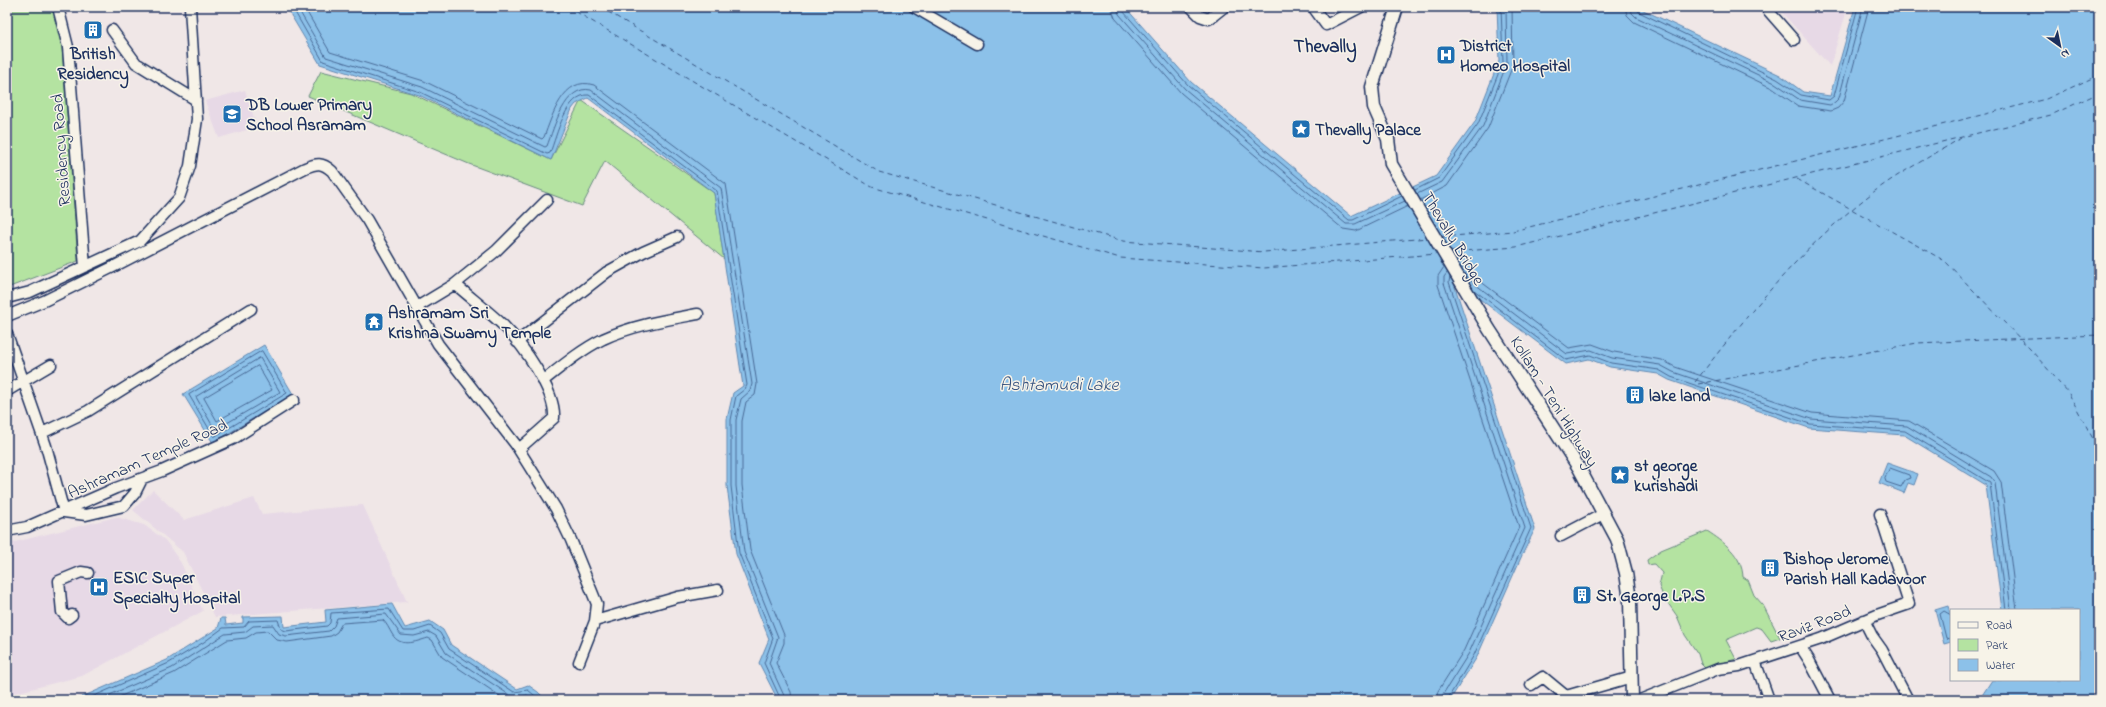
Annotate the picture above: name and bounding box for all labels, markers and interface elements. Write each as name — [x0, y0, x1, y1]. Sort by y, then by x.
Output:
building icon: British Residency — [82, 19, 104, 41]
north arrow — [2040, 26, 2080, 66]
district label: Thevally — [1294, 34, 1357, 63]
place label: District Homeo Hospital — [1459, 34, 1570, 79]
place label: British Residency — [57, 42, 129, 89]
hospital icon: District Homeo Hospital — [1435, 44, 1457, 66]
text: N — [2057, 45, 2072, 62]
street label: Residency Road — [45, 92, 79, 207]
place label: DB Lower Primary School Asramam — [245, 93, 372, 138]
school or university icon: DB Lower Primary School Asramam — [221, 103, 243, 125]
place icon: Thevally Palace — [1290, 118, 1312, 140]
place label: Thevally Palace — [1315, 118, 1422, 145]
street label: Thevally Bridge — [1413, 187, 1491, 292]
place label: Ashramam Sri Krishna Swamy Temple — [388, 301, 552, 348]
temple icon: Ashramam Sri Krishna Swamy Temple — [363, 311, 385, 333]
street label: Kollam - Teni Highway — [1502, 331, 1604, 473]
water label: Ashtamudi Lake — [1000, 373, 1119, 399]
building icon: lake land — [1624, 384, 1646, 406]
place label: lake land — [1649, 384, 1711, 409]
street label: Ashramam Temple Road — [64, 413, 232, 506]
place label: st george kurishadi — [1634, 454, 1699, 499]
place icon: st george kurishadi — [1609, 464, 1631, 486]
place label: Bishop Jerome Parish Hall Kadavoor — [1783, 547, 1927, 592]
building icon: Bishop Jerome Parish Hall Kadavoor — [1759, 557, 1781, 579]
place label: ESIC Super Specialty Hospital — [113, 566, 240, 613]
hospital icon: ESIC Super Specialty Hospital — [88, 576, 110, 598]
building icon: St. George L.P.S — [1571, 584, 1593, 606]
place label: St. George L.P.S — [1596, 584, 1705, 611]
street label: Raviz Road — [1774, 599, 1855, 650]
legend — [1950, 609, 2080, 681]
text: Road — [1986, 617, 2012, 635]
text: Park — [1986, 637, 2008, 655]
text: Water — [1986, 657, 2015, 675]

